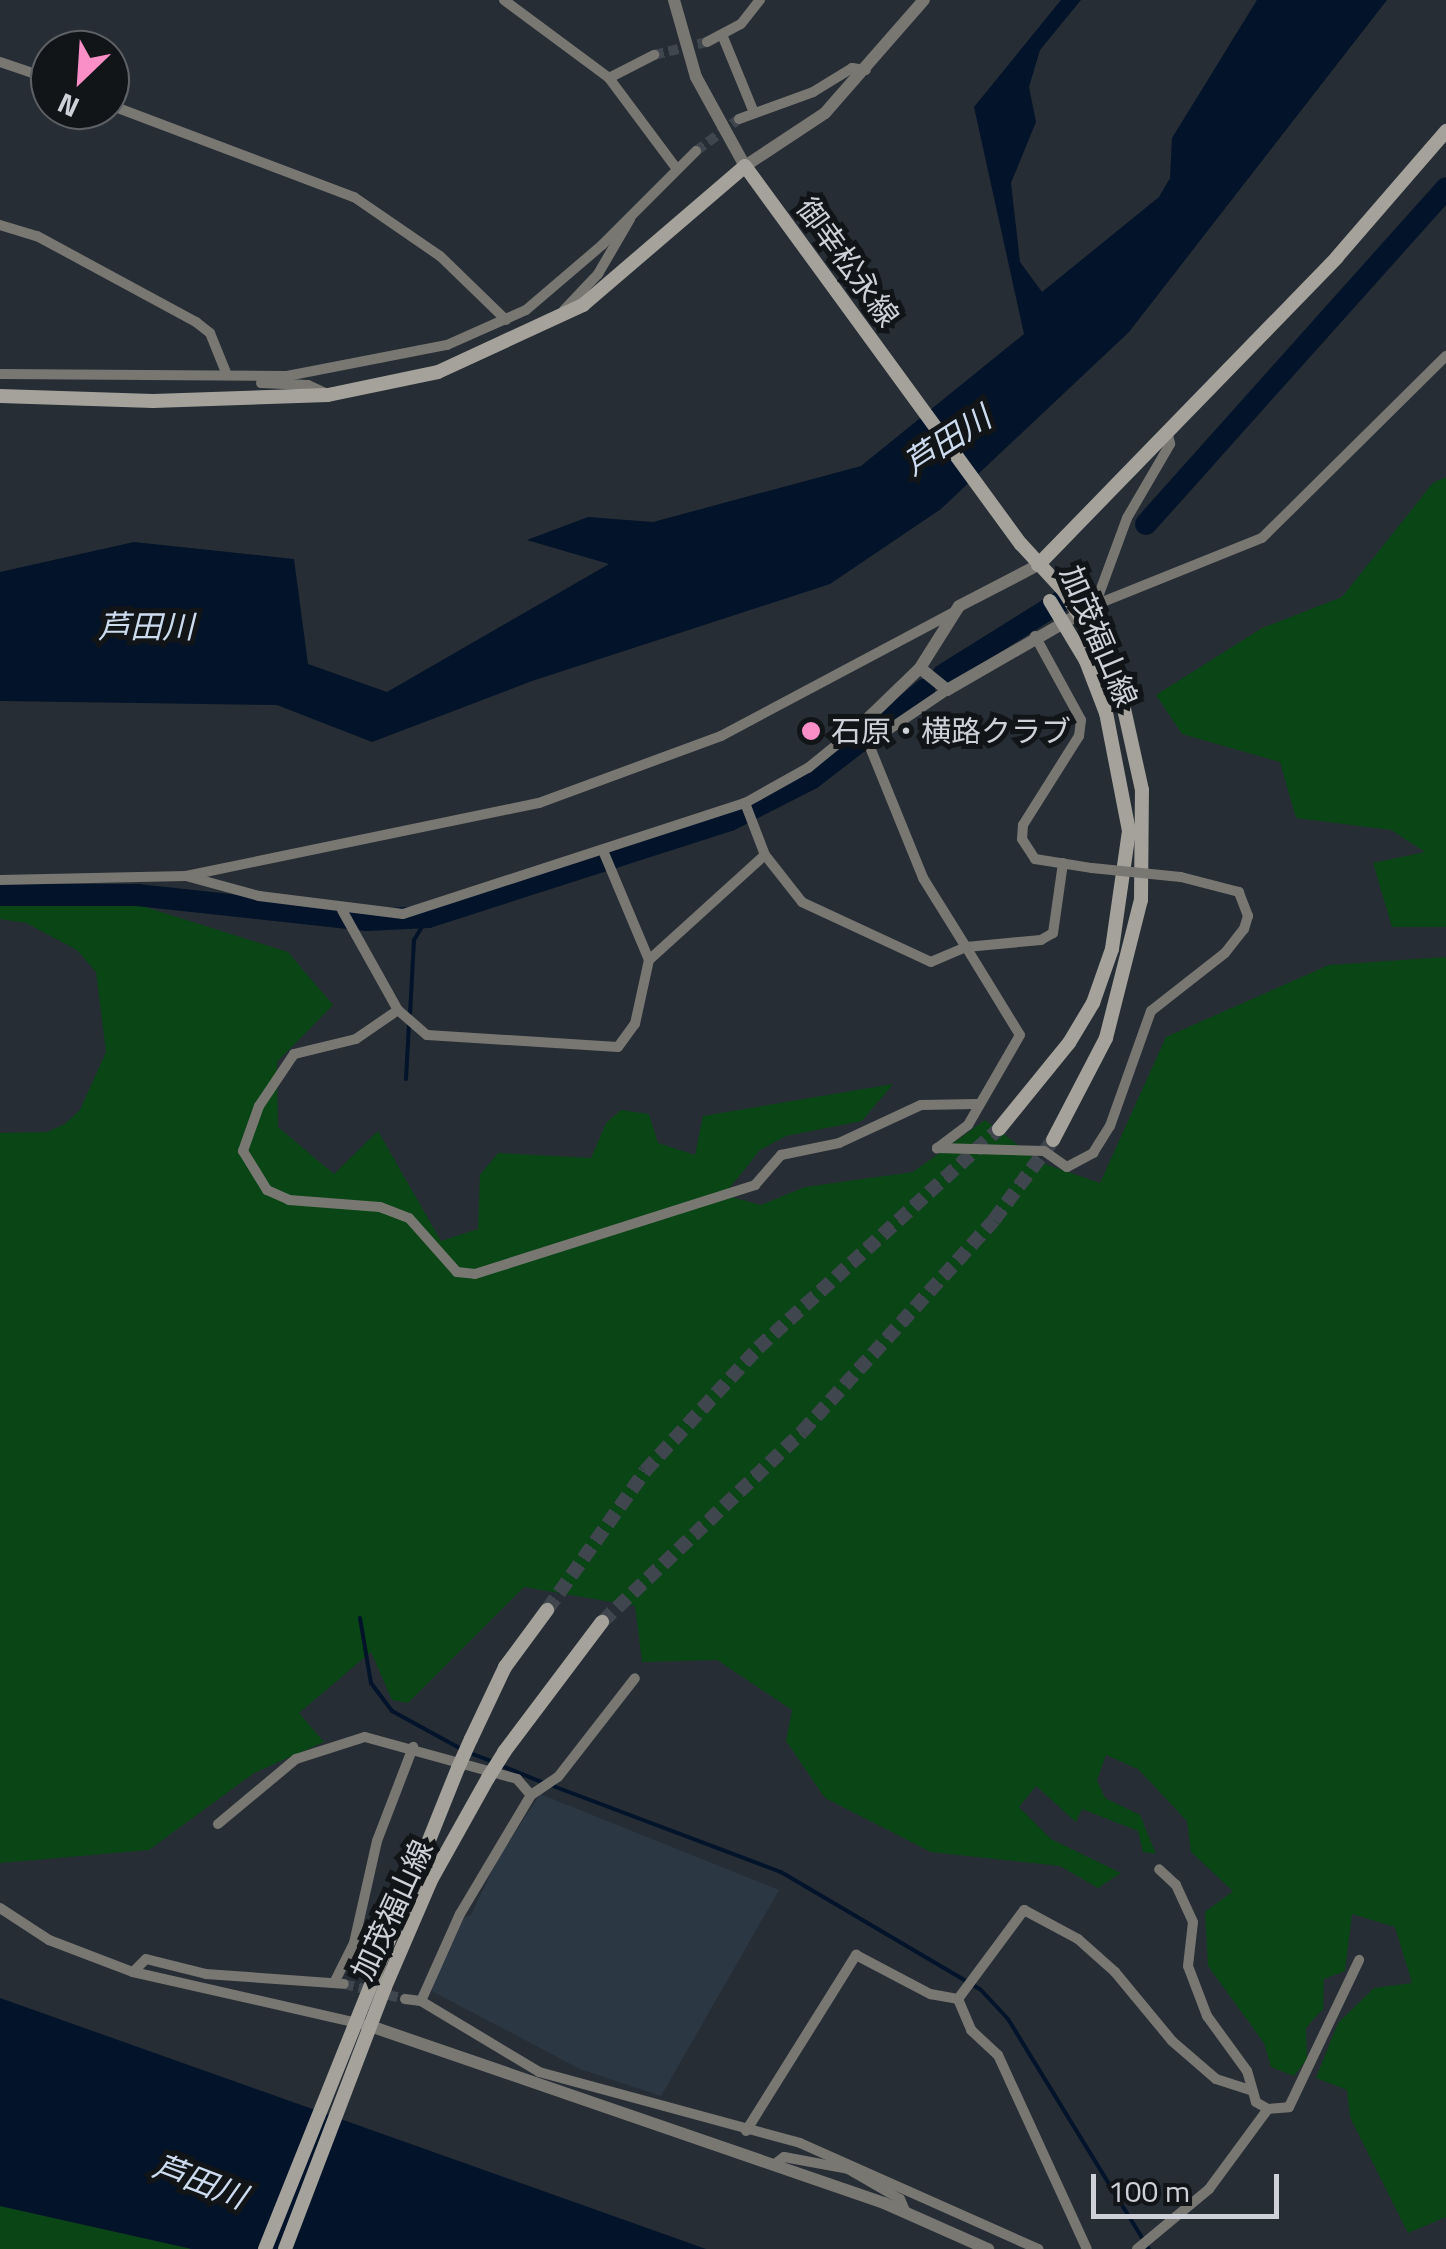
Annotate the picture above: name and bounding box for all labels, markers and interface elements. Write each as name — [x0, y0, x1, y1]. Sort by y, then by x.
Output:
north arrow — [30, 30, 130, 130]
text: N — [50, 82, 86, 129]
street label: 御幸松永線 — [789, 191, 907, 333]
water label: 芦田川 — [896, 398, 998, 482]
street label: 加茂福山線 — [1053, 560, 1145, 712]
water label: 芦田川 — [98, 607, 194, 645]
place label: 石原・横路クラブ — [831, 713, 1071, 749]
marker: 石原・横路クラブ — [800, 720, 822, 742]
street label: 加茂福山線 — [344, 1834, 440, 1986]
water label: 芦田川 — [148, 2146, 252, 2216]
scale bar — [1096, 2154, 1284, 2216]
text: 100 m — [1108, 2168, 1190, 2214]

